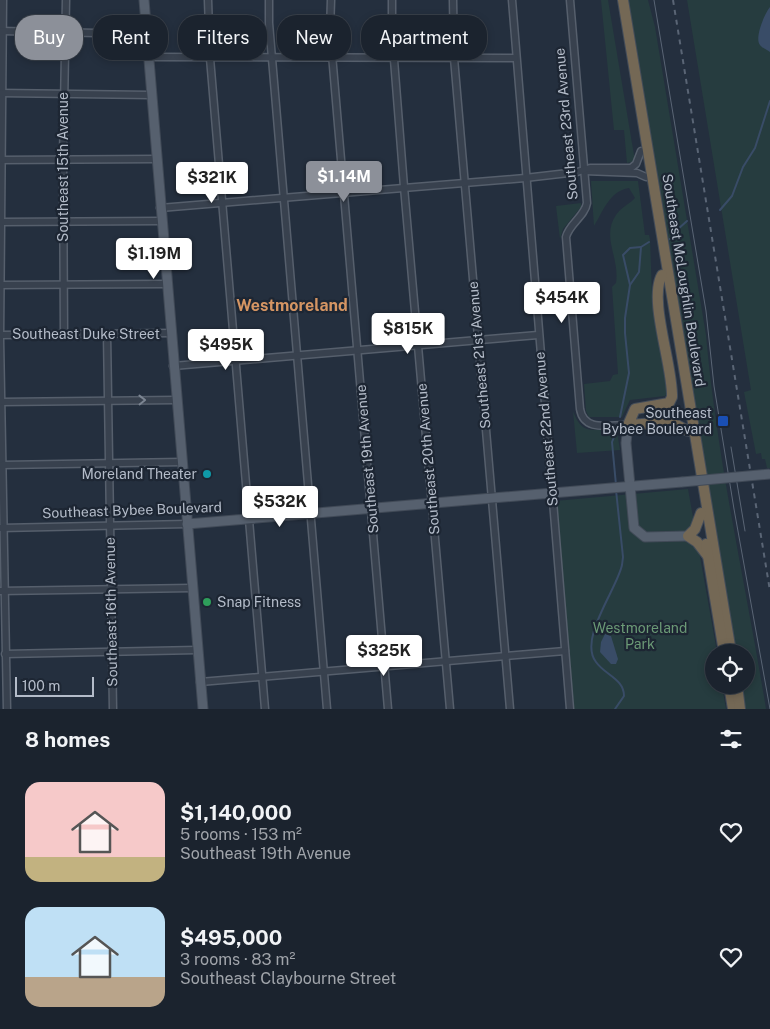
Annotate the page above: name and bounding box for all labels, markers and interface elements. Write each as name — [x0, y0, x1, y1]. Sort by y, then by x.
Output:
chip: Buy — [15, 15, 83, 60]
chip: Rent — [93, 15, 168, 60]
chip: Filters — [178, 15, 267, 60]
chip: New — [277, 15, 351, 60]
chip: Apartment — [361, 15, 487, 60]
street label: Southeast 23rd Avenue — [551, 47, 581, 201]
street label: Southeast 15th Avenue — [55, 92, 71, 242]
pin: $1.14M — [303, 160, 385, 203]
pin: $321K — [177, 162, 247, 204]
text: $1.14M — [317, 167, 371, 186]
text: $321K — [187, 168, 237, 187]
street label: Southeast McLoughlin Boulevard — [659, 172, 709, 388]
pin: $1.19M — [113, 238, 195, 280]
text: $1.19M — [127, 244, 181, 263]
street label: Southeast 21st Avenue — [465, 280, 493, 429]
pin: $454K — [527, 282, 597, 324]
text: $454K — [535, 288, 589, 307]
district label: Westmoreland — [236, 296, 348, 315]
pin: $815K — [373, 312, 443, 355]
text: $815K — [383, 319, 433, 338]
street label: Southeast Duke Street — [12, 326, 160, 342]
pin: $495K — [191, 328, 261, 371]
text: $495K — [199, 335, 253, 354]
street label: Southeast 22nd Avenue — [531, 351, 561, 507]
street label: Southeast 20th Avenue — [413, 382, 443, 535]
street label: Southeast 19th Avenue — [353, 384, 381, 534]
one-way arrow — [138, 395, 146, 405]
place label: Southeast Bybee Boulevard — [602, 405, 712, 437]
marker: Southeast Bybee Boulevard — [716, 414, 730, 428]
place label: Moreland Theater — [81, 466, 197, 482]
marker: Moreland Theater — [201, 468, 213, 480]
pin: $532K — [245, 486, 315, 528]
text: $532K — [253, 492, 307, 511]
street label: Southeast Bybee Boulevard — [42, 499, 222, 521]
street label: Southeast 16th Avenue — [102, 537, 120, 687]
place label: Snap Fitness — [217, 594, 301, 610]
marker: Snap Fitness — [201, 596, 213, 608]
park label: Westmoreland Park — [593, 620, 687, 652]
pin: $325K — [349, 634, 419, 677]
text: $325K — [357, 641, 411, 660]
map controls — [705, 644, 755, 694]
button: locate — [705, 644, 755, 694]
scale bar — [15, 674, 94, 697]
text: 100 m — [22, 678, 60, 694]
icon: filters — [717, 725, 745, 753]
text: 8 homes — [25, 727, 110, 752]
text: $1,140,000 — [180, 800, 292, 825]
icon: home — [65, 802, 125, 862]
icon: heart — [717, 818, 745, 846]
text: 5 rooms · 153 m² — [180, 825, 302, 844]
text: Southeast 19th Avenue — [180, 844, 351, 863]
text: $495,000 — [180, 925, 282, 950]
icon: home — [65, 927, 125, 987]
icon: heart — [717, 943, 745, 971]
text: 3 rooms · 83 m² — [180, 950, 295, 969]
text: Southeast Claybourne Street — [180, 969, 396, 988]

